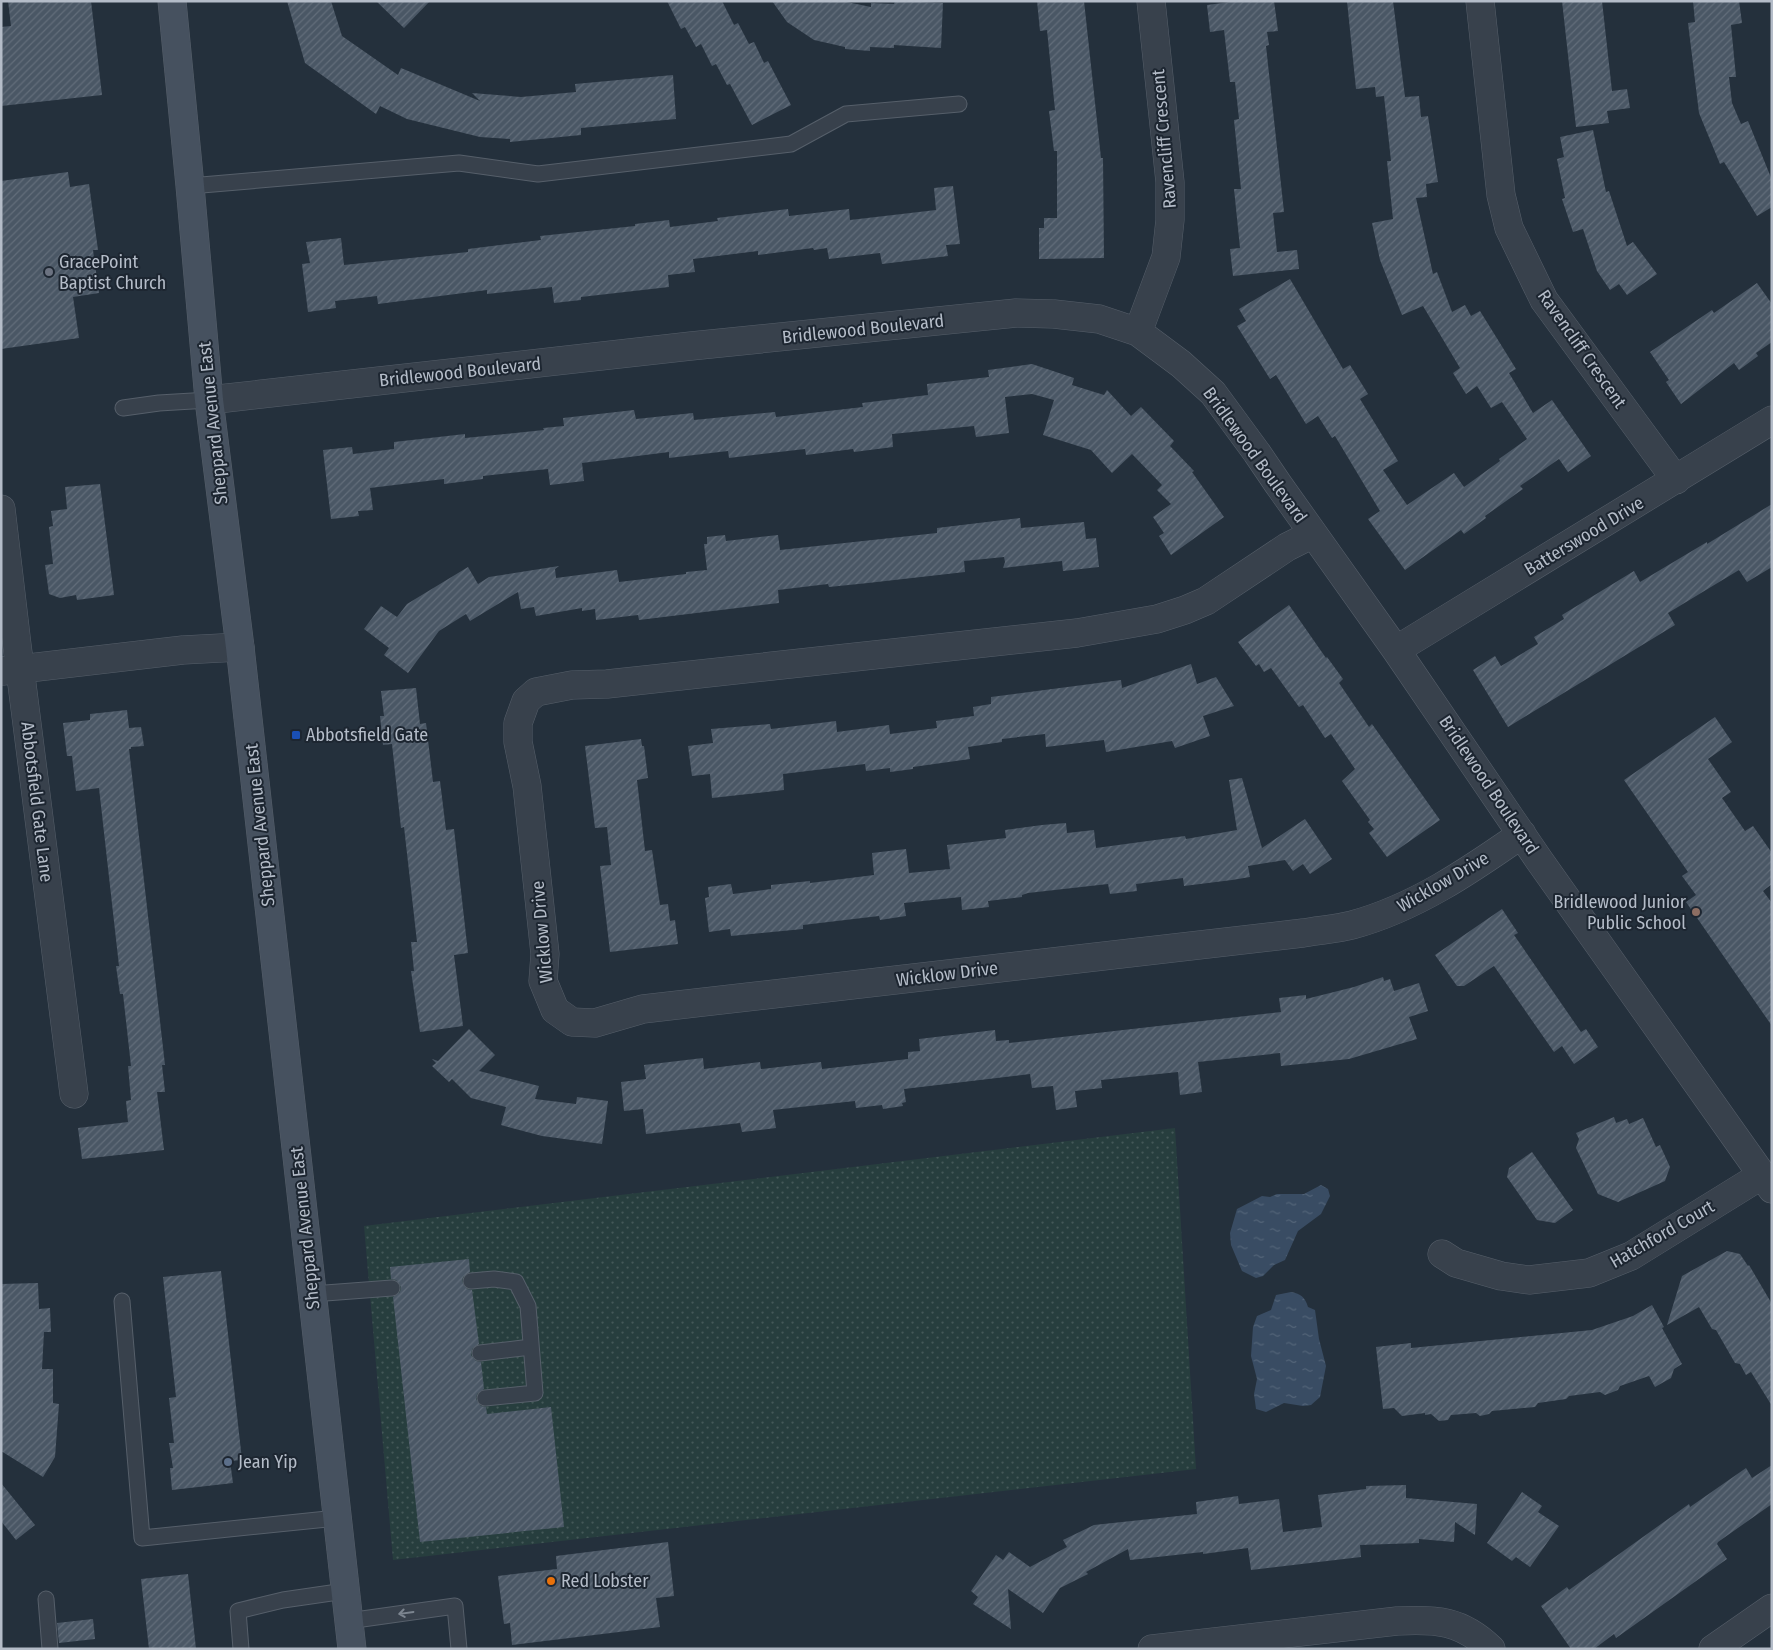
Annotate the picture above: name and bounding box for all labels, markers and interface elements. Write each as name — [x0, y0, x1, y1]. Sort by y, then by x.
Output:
street label: Ravencliff Crescent — [1147, 68, 1181, 209]
place label: GracePoint Baptist Church — [59, 251, 166, 294]
marker: GracePoint Baptist Church — [43, 266, 55, 278]
street label: Ravencliff Crescent — [1533, 286, 1631, 413]
street label: Bridlewood Boulevard — [781, 310, 945, 348]
street label: Sheppard Avenue East — [193, 340, 232, 505]
street label: Bridlewood Boulevard — [378, 353, 542, 391]
street label: Bridlewood Boulevard — [1198, 383, 1312, 527]
street label: Batterswood Drive — [1520, 492, 1648, 580]
street label: Bridlewood Boulevard — [1434, 711, 1544, 859]
street label: Abbotsfield Gate Lane — [16, 721, 58, 884]
place label: Abbotsfield Gate — [306, 724, 428, 746]
marker: Abbotsfield Gate — [290, 729, 302, 741]
street label: Sheppard Avenue East — [240, 742, 279, 907]
street label: Wicklow Drive — [1393, 847, 1493, 917]
street label: Wicklow Drive — [527, 880, 557, 984]
place label: Bridlewood Junior Public School — [1553, 891, 1687, 934]
marker: Bridlewood Junior Public School — [1690, 906, 1702, 918]
street label: Wicklow Drive — [895, 957, 999, 991]
street label: Sheppard Avenue East — [285, 1145, 324, 1310]
street label: Hatchford Court — [1606, 1195, 1718, 1273]
place label: Jean Yip — [238, 1451, 297, 1473]
marker: Jean Yip — [222, 1456, 234, 1468]
place label: Red Lobster — [561, 1570, 649, 1592]
marker: Red Lobster — [545, 1575, 557, 1587]
one-way arrow — [399, 1608, 415, 1618]

